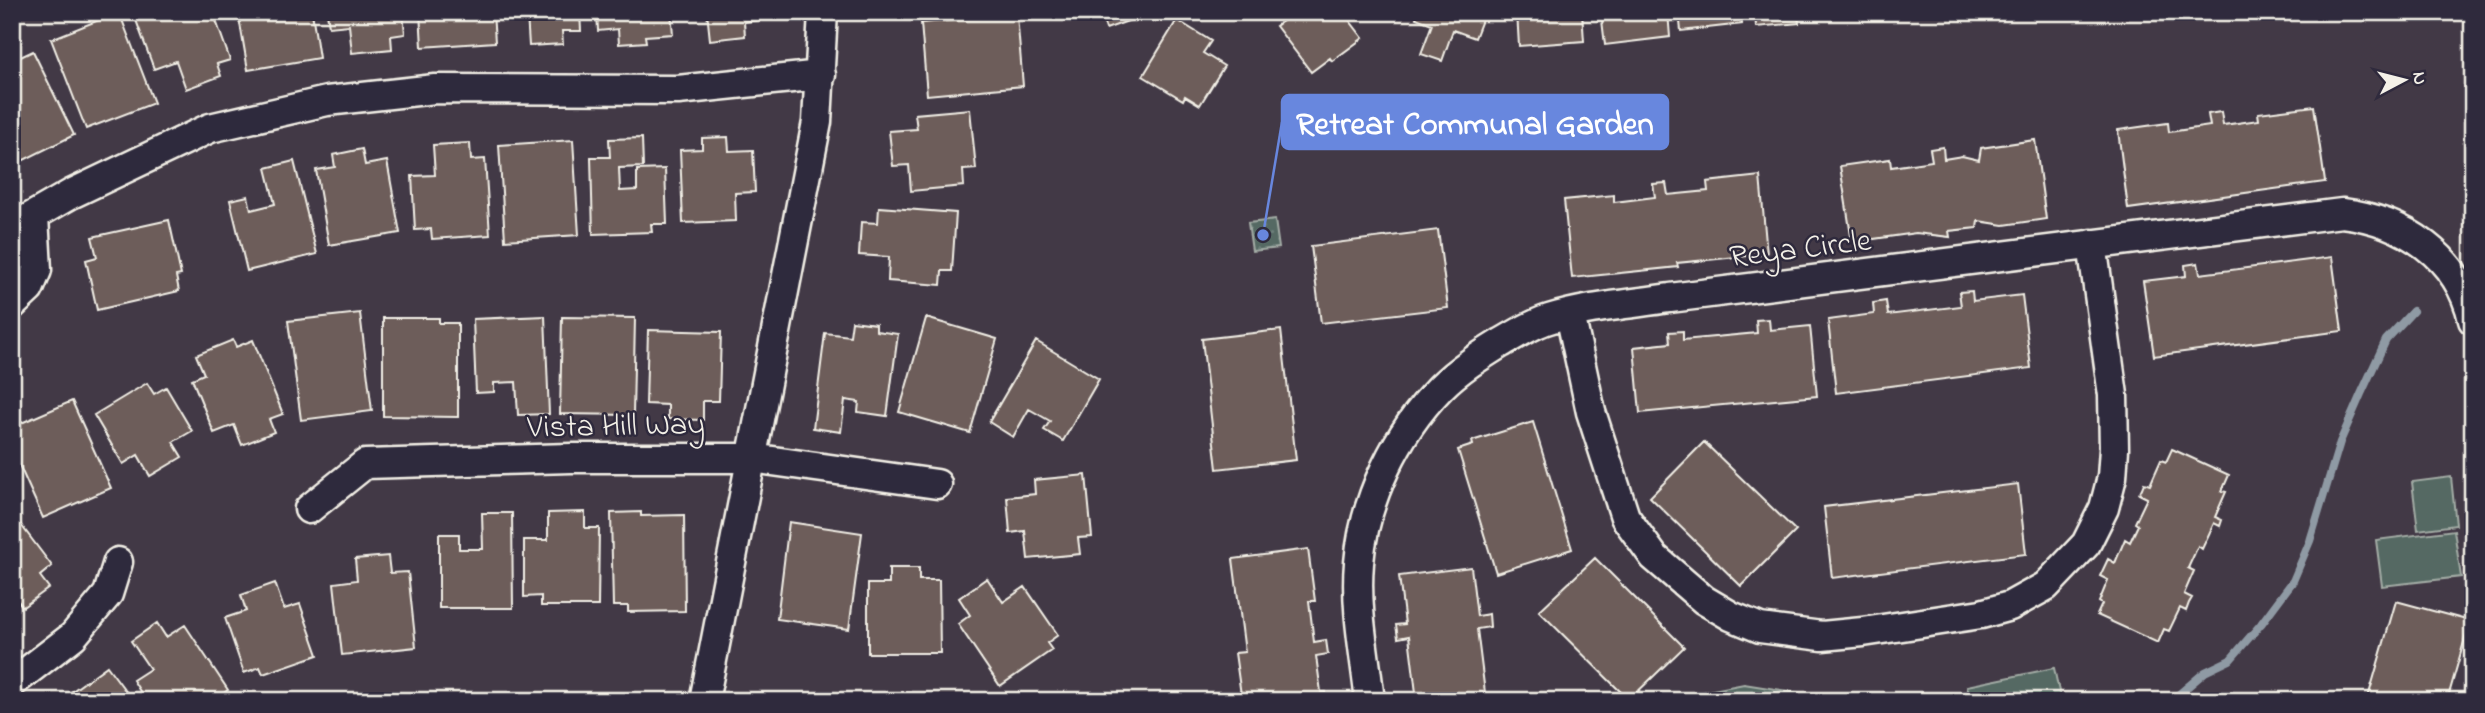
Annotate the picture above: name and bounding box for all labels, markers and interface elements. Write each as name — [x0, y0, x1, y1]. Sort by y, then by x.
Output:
north arrow — [2370, 46, 2440, 116]
text: N — [2404, 70, 2433, 86]
callout: Retreat Communal Garden — [1282, 95, 1668, 149]
text: Retreat Communal Garden — [1296, 102, 1654, 150]
street label: Reya Circle — [1727, 218, 1875, 282]
street label: Vista Hill Way — [526, 402, 705, 453]

